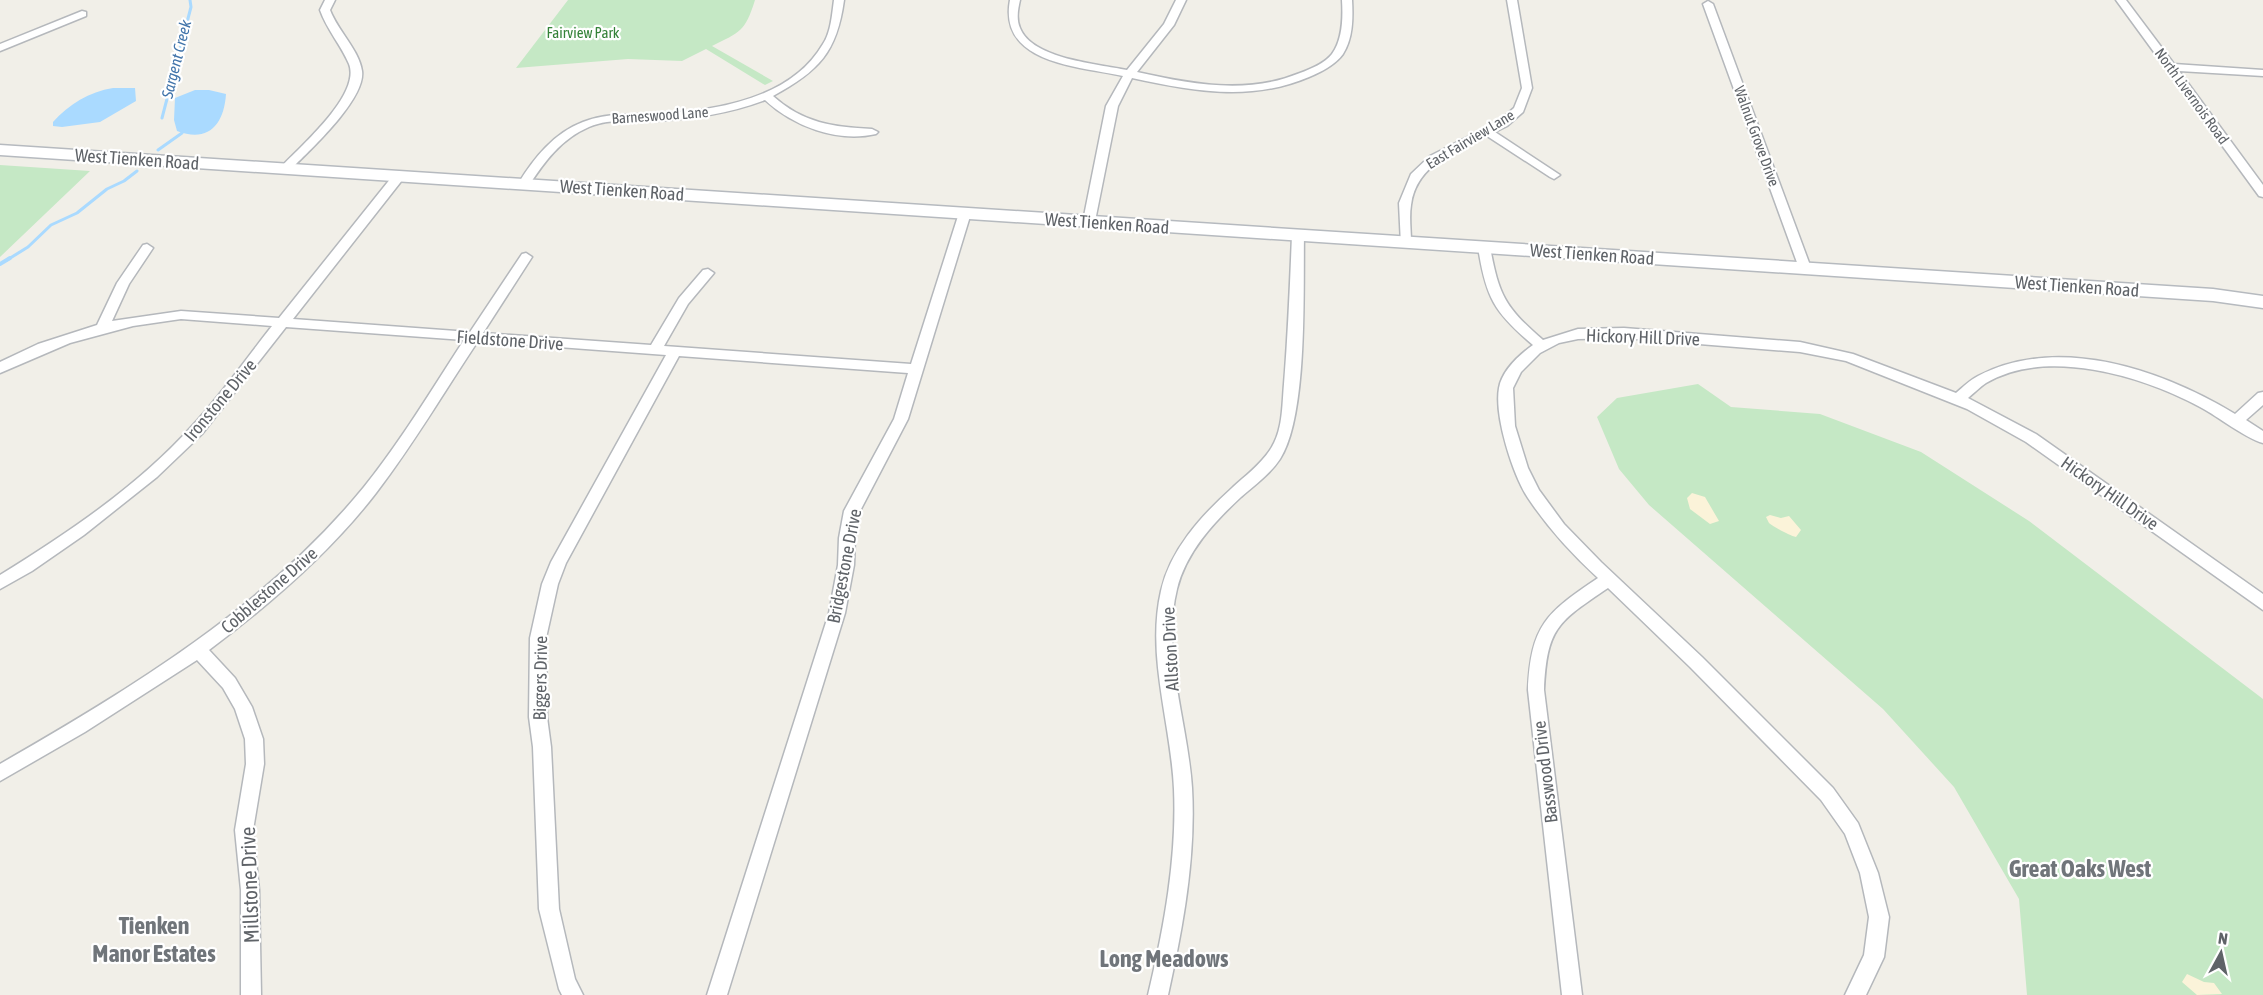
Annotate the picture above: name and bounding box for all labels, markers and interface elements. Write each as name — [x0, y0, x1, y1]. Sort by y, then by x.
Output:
water label: Sargent Creek — [157, 17, 196, 101]
park label: Fairview Park — [547, 24, 620, 41]
street label: North Livernois Road — [2152, 45, 2232, 147]
street label: Walnut Grove Drive — [1731, 83, 1783, 189]
street label: Barneswood Lane — [611, 103, 709, 127]
street label: East Fairview Lane — [1423, 106, 1517, 172]
street label: West Tienken Road — [74, 144, 200, 174]
street label: West Tienken Road — [559, 175, 685, 205]
street label: West Tienken Road — [1044, 208, 1170, 238]
street label: West Tienken Road — [1529, 239, 1655, 269]
street label: West Tienken Road — [2014, 271, 2140, 301]
street label: Hickory Hill Drive — [1586, 325, 1700, 349]
street label: Fieldstone Drive — [456, 326, 564, 354]
street label: Ironstone Drive — [179, 354, 261, 446]
street label: Hickory Hill Drive — [2057, 452, 2163, 534]
street label: Bridgestone Drive — [823, 507, 865, 625]
street label: Cobblestone Drive — [217, 543, 321, 637]
street label: Allston Drive — [1157, 606, 1183, 692]
street label: Biggers Drive — [529, 635, 551, 721]
street label: Basswood Drive — [1528, 720, 1562, 824]
street label: Millstone Drive — [235, 826, 263, 944]
district label: Great Oaks West — [2009, 855, 2151, 882]
district label: Tienken Manor Estates — [92, 912, 216, 967]
north arrow — [2191, 923, 2251, 983]
text: N — [2217, 929, 2229, 948]
district label: Long Meadows — [1099, 945, 1229, 972]

